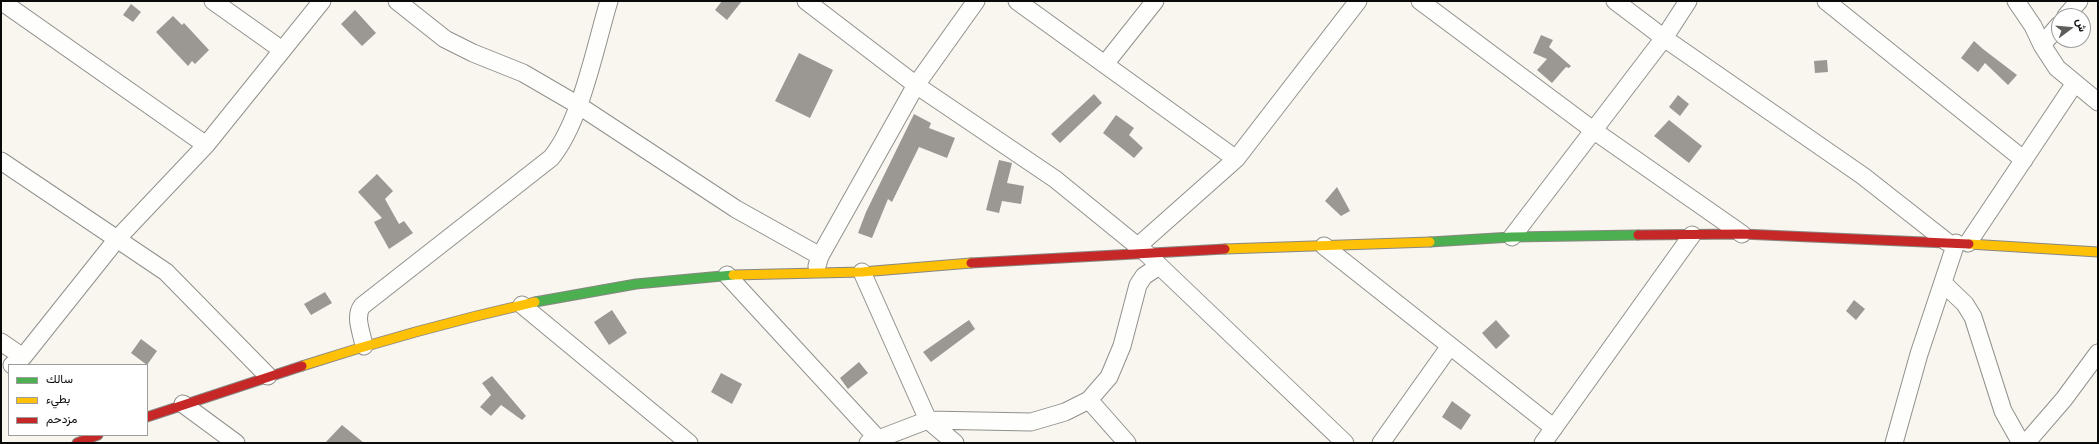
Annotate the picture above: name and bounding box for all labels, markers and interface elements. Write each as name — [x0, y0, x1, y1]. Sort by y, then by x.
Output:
north arrow — [2051, 8, 2091, 48]
text: ش — [2073, 17, 2090, 33]
legend — [8, 364, 148, 436]
text: سالك — [46, 371, 73, 386]
text: بطيء — [46, 391, 70, 406]
text: مزدحم — [46, 411, 77, 426]

